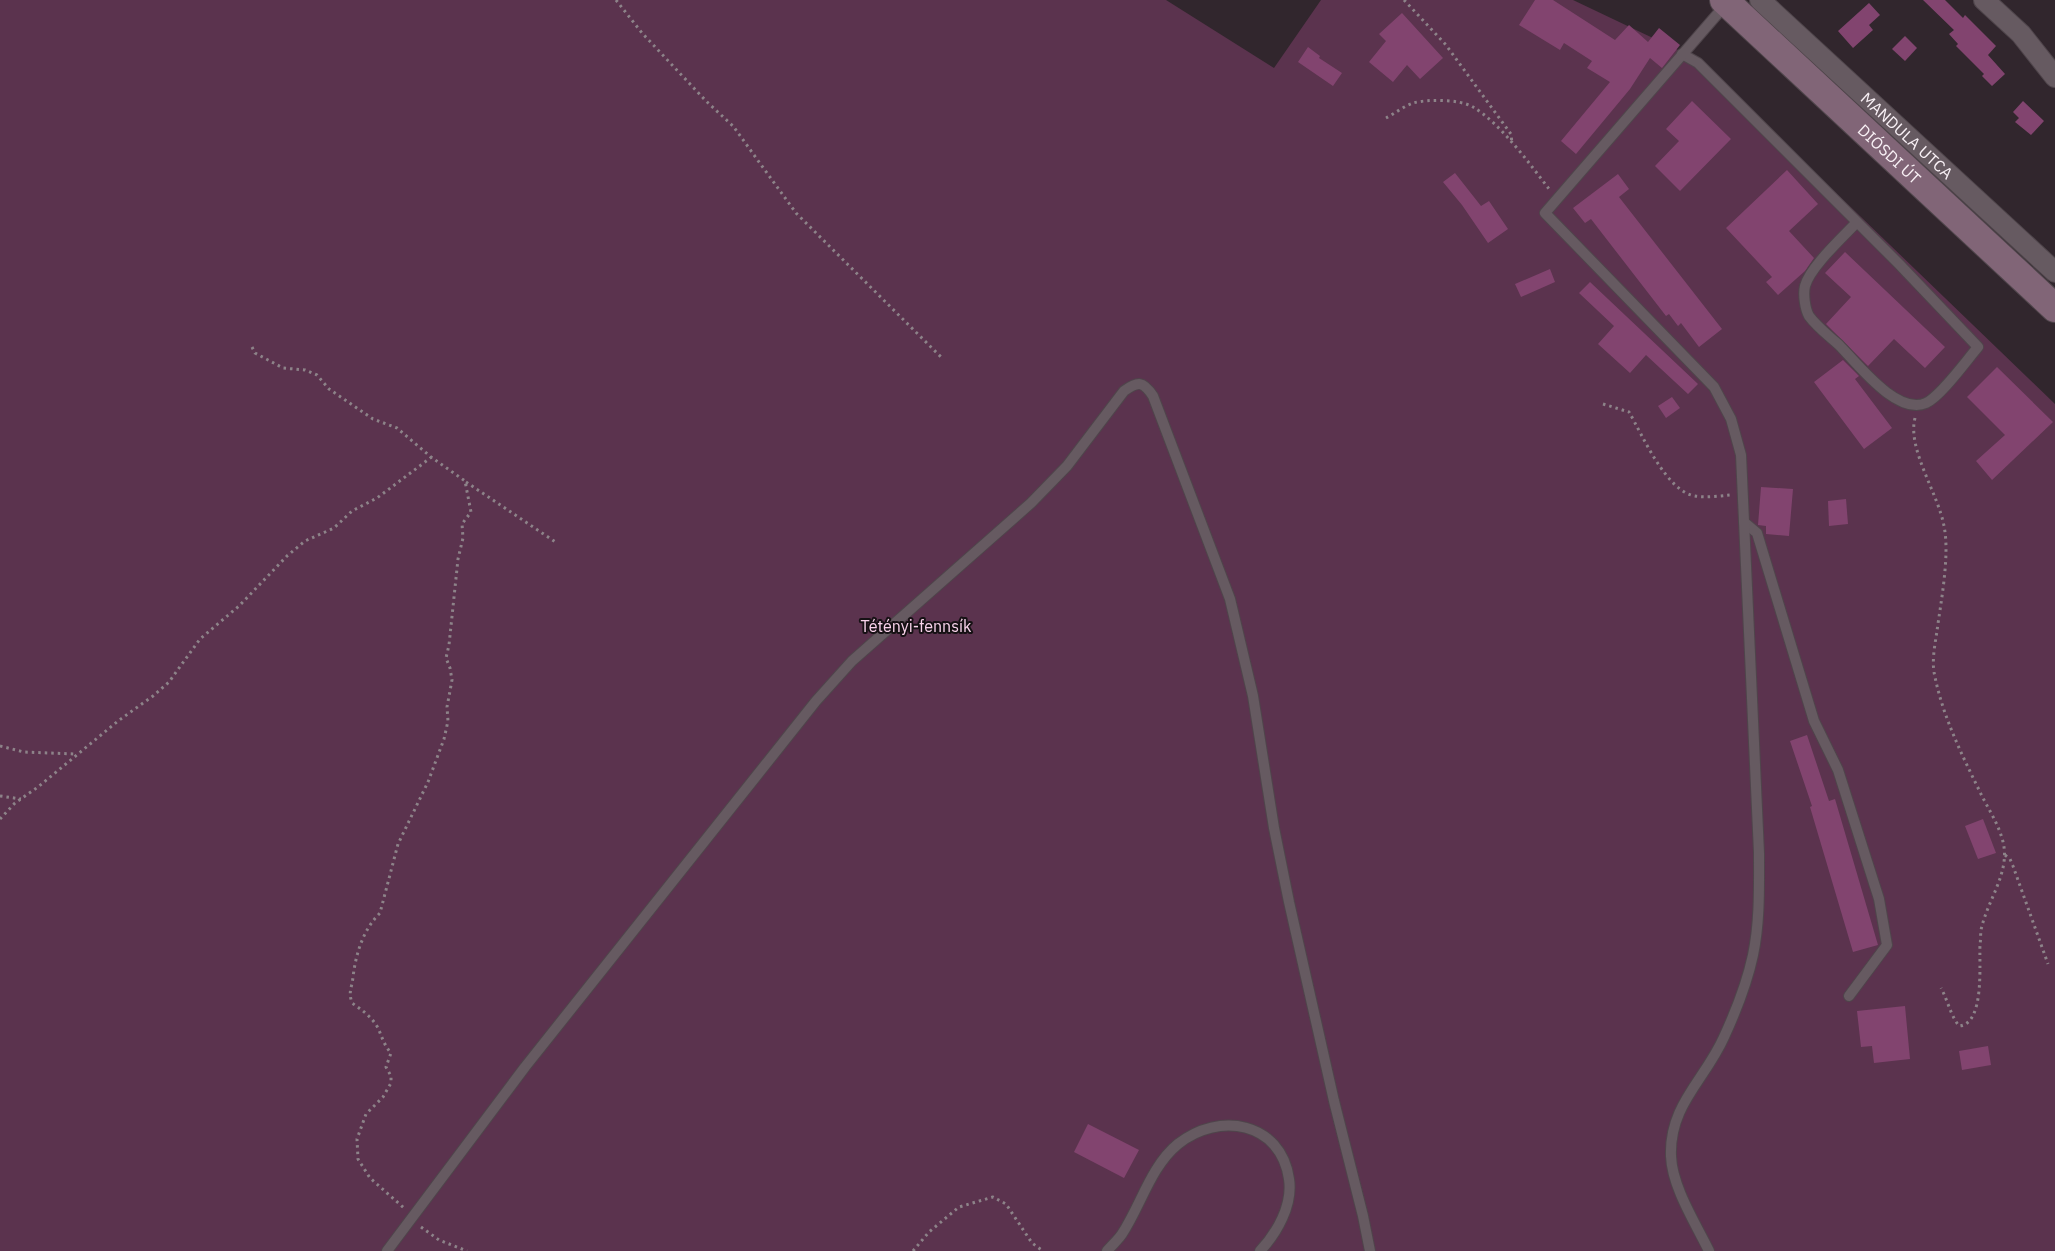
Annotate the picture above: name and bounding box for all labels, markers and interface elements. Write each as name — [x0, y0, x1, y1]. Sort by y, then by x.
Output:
street label: MANDULA UTCA — [1857, 88, 1957, 183]
street label: DIÓSDI ÚT — [1854, 120, 1925, 188]
park label: Tétényi-fennsík — [861, 616, 972, 636]

